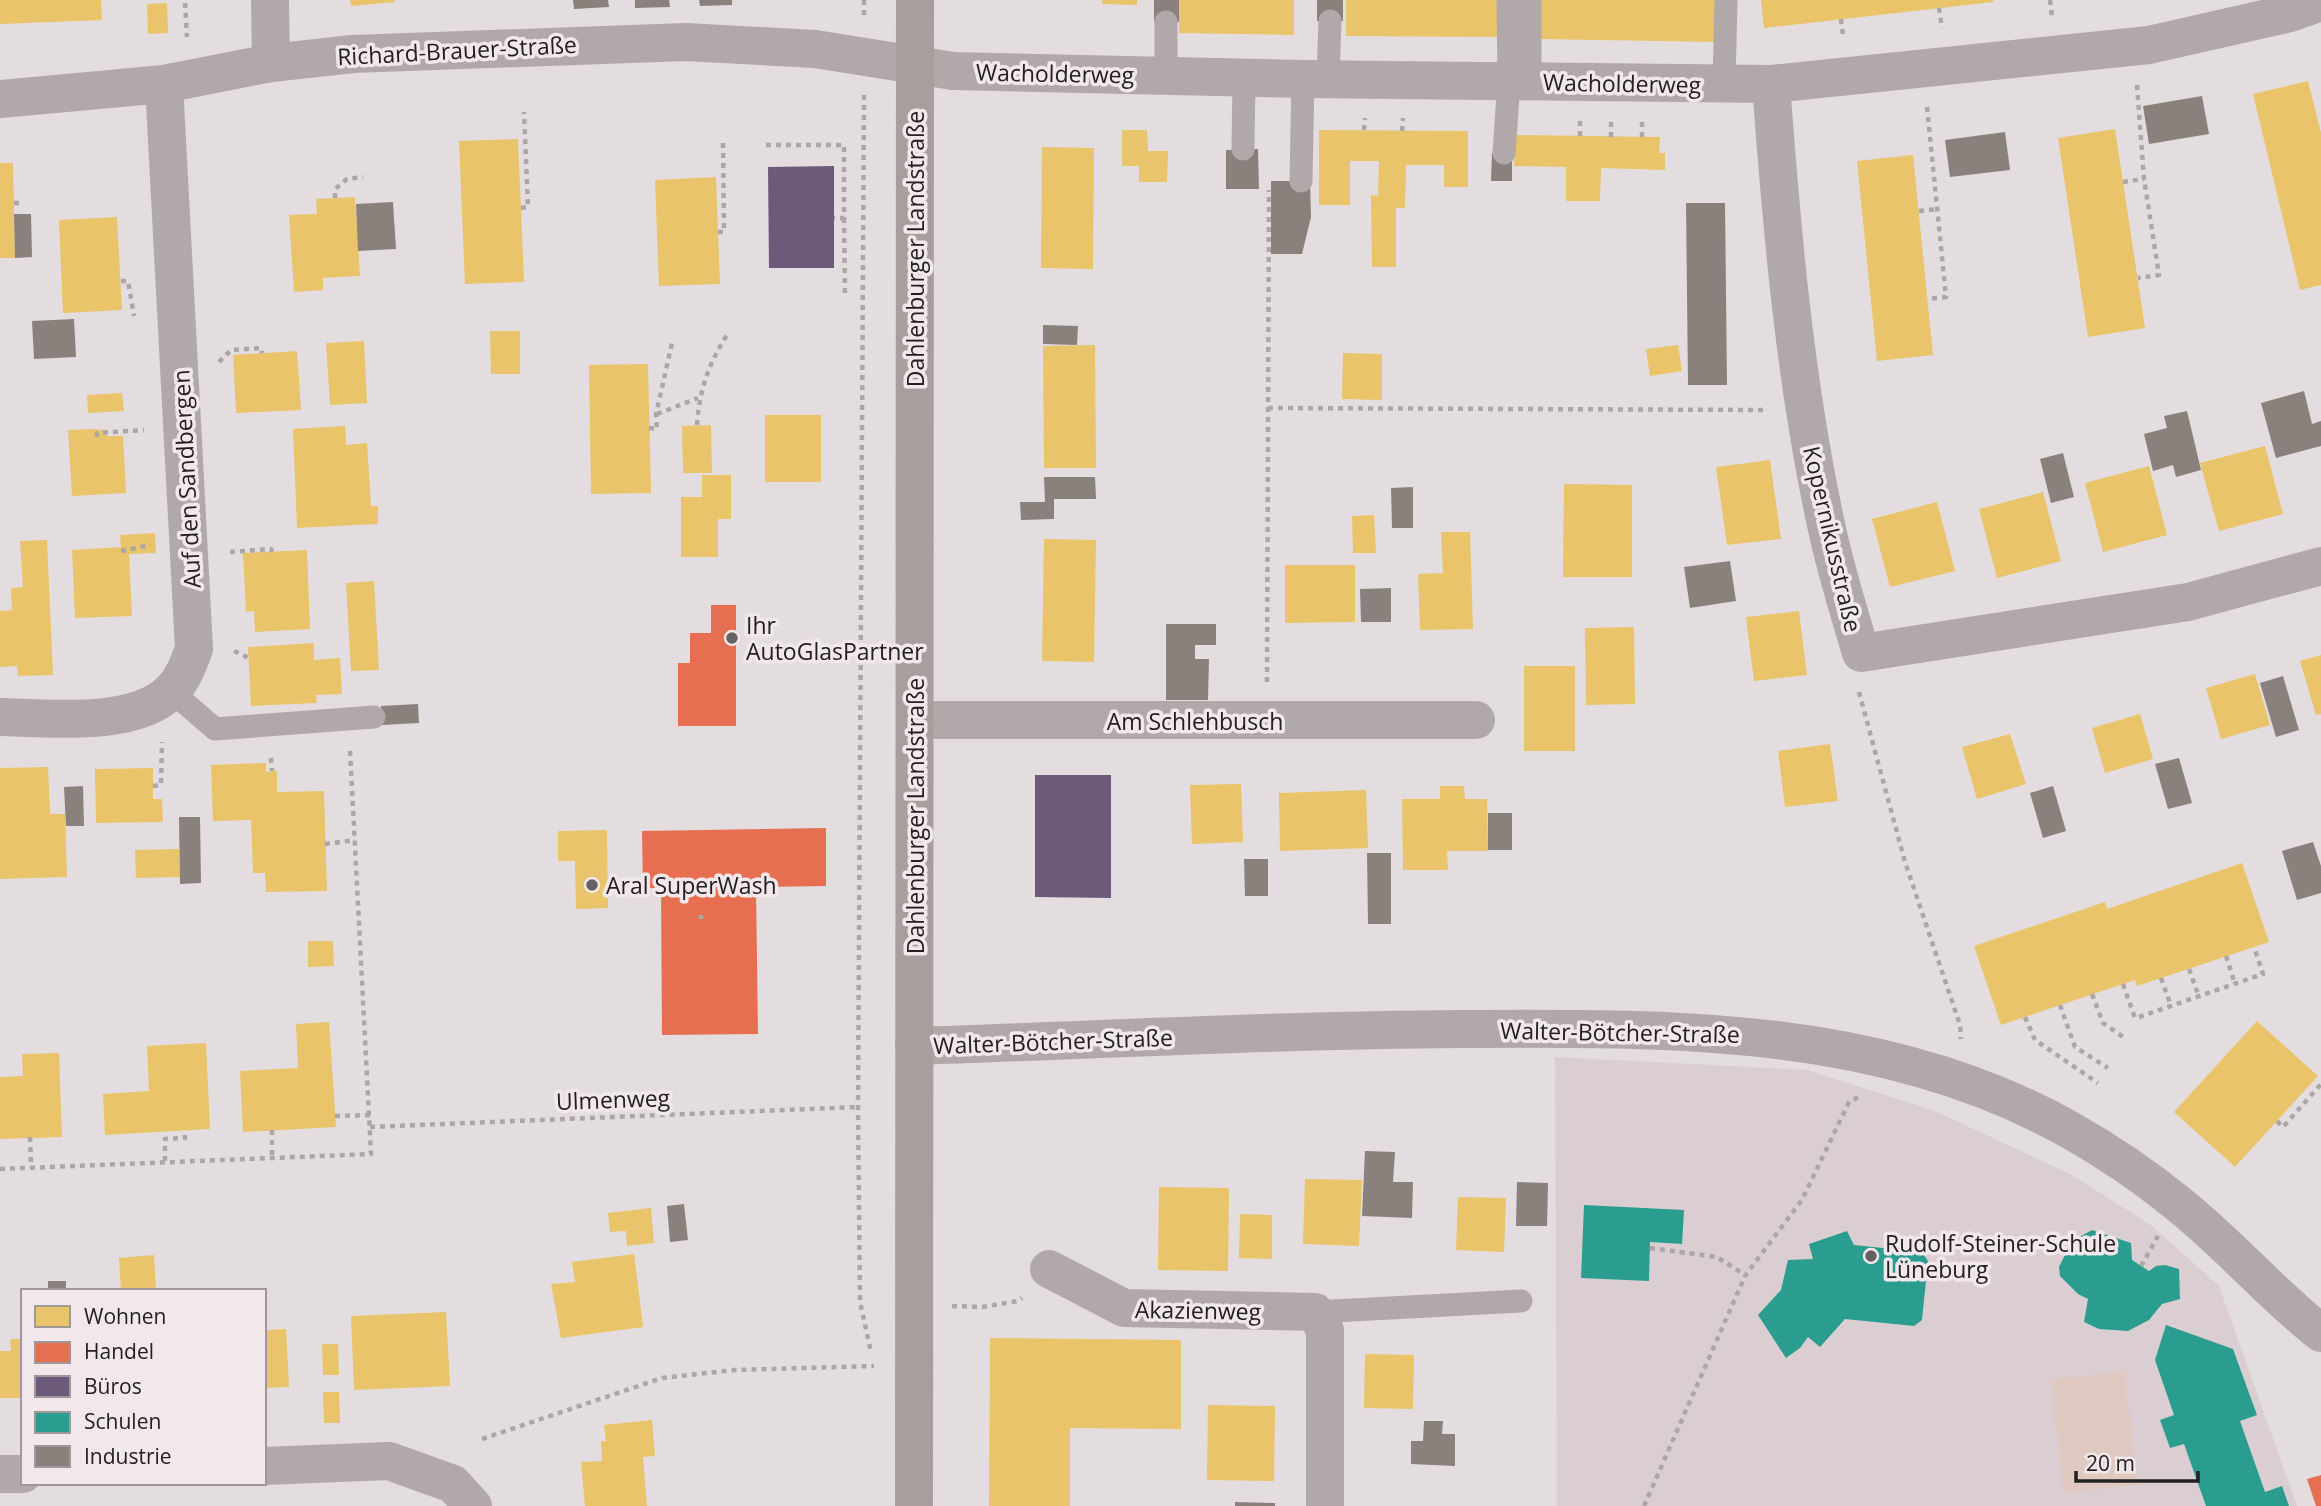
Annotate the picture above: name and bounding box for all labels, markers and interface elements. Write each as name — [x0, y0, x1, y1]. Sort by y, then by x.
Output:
street label: Richard-Brauer-Straße — [336, 28, 578, 72]
street label: Wacholderweg — [976, 56, 1135, 90]
street label: Wacholderweg — [1543, 66, 1702, 100]
street label: Dahlenburger Landstraße — [899, 111, 931, 387]
street label: Auf den Sandbergen — [164, 369, 208, 589]
street label: Kopernikusstraße — [1796, 443, 1870, 635]
place label: Ihr AutoGlasPartner — [746, 609, 924, 667]
marker: Ihr AutoGlasPartner — [724, 630, 740, 646]
street label: Dahlenburger Landstraße — [899, 678, 931, 954]
street label: Am Schlehbusch — [1107, 705, 1283, 737]
place label: Aral SuperWash — [606, 869, 777, 901]
marker: Aral SuperWash — [584, 877, 600, 893]
street label: Walter-Bötcher-Straße — [1500, 1014, 1740, 1050]
street label: Walter-Bötcher-Straße — [933, 1021, 1173, 1061]
street label: Ulmenweg — [555, 1081, 671, 1117]
place label: Rudolf-Steiner-Schule Lüneburg — [1885, 1227, 2116, 1285]
marker: Rudolf-Steiner-Schule Lüneburg — [1863, 1248, 1879, 1264]
legend — [21, 1289, 266, 1485]
street label: Akazienweg — [1135, 1293, 1262, 1327]
text: Wohnen — [84, 1302, 166, 1330]
text: Handel — [84, 1337, 154, 1365]
text: Büros — [84, 1372, 142, 1400]
text: Schulen — [84, 1407, 161, 1435]
scale bar — [2076, 1440, 2198, 1484]
text: Industrie — [84, 1442, 172, 1470]
text: 20 m — [2086, 1449, 2135, 1477]

